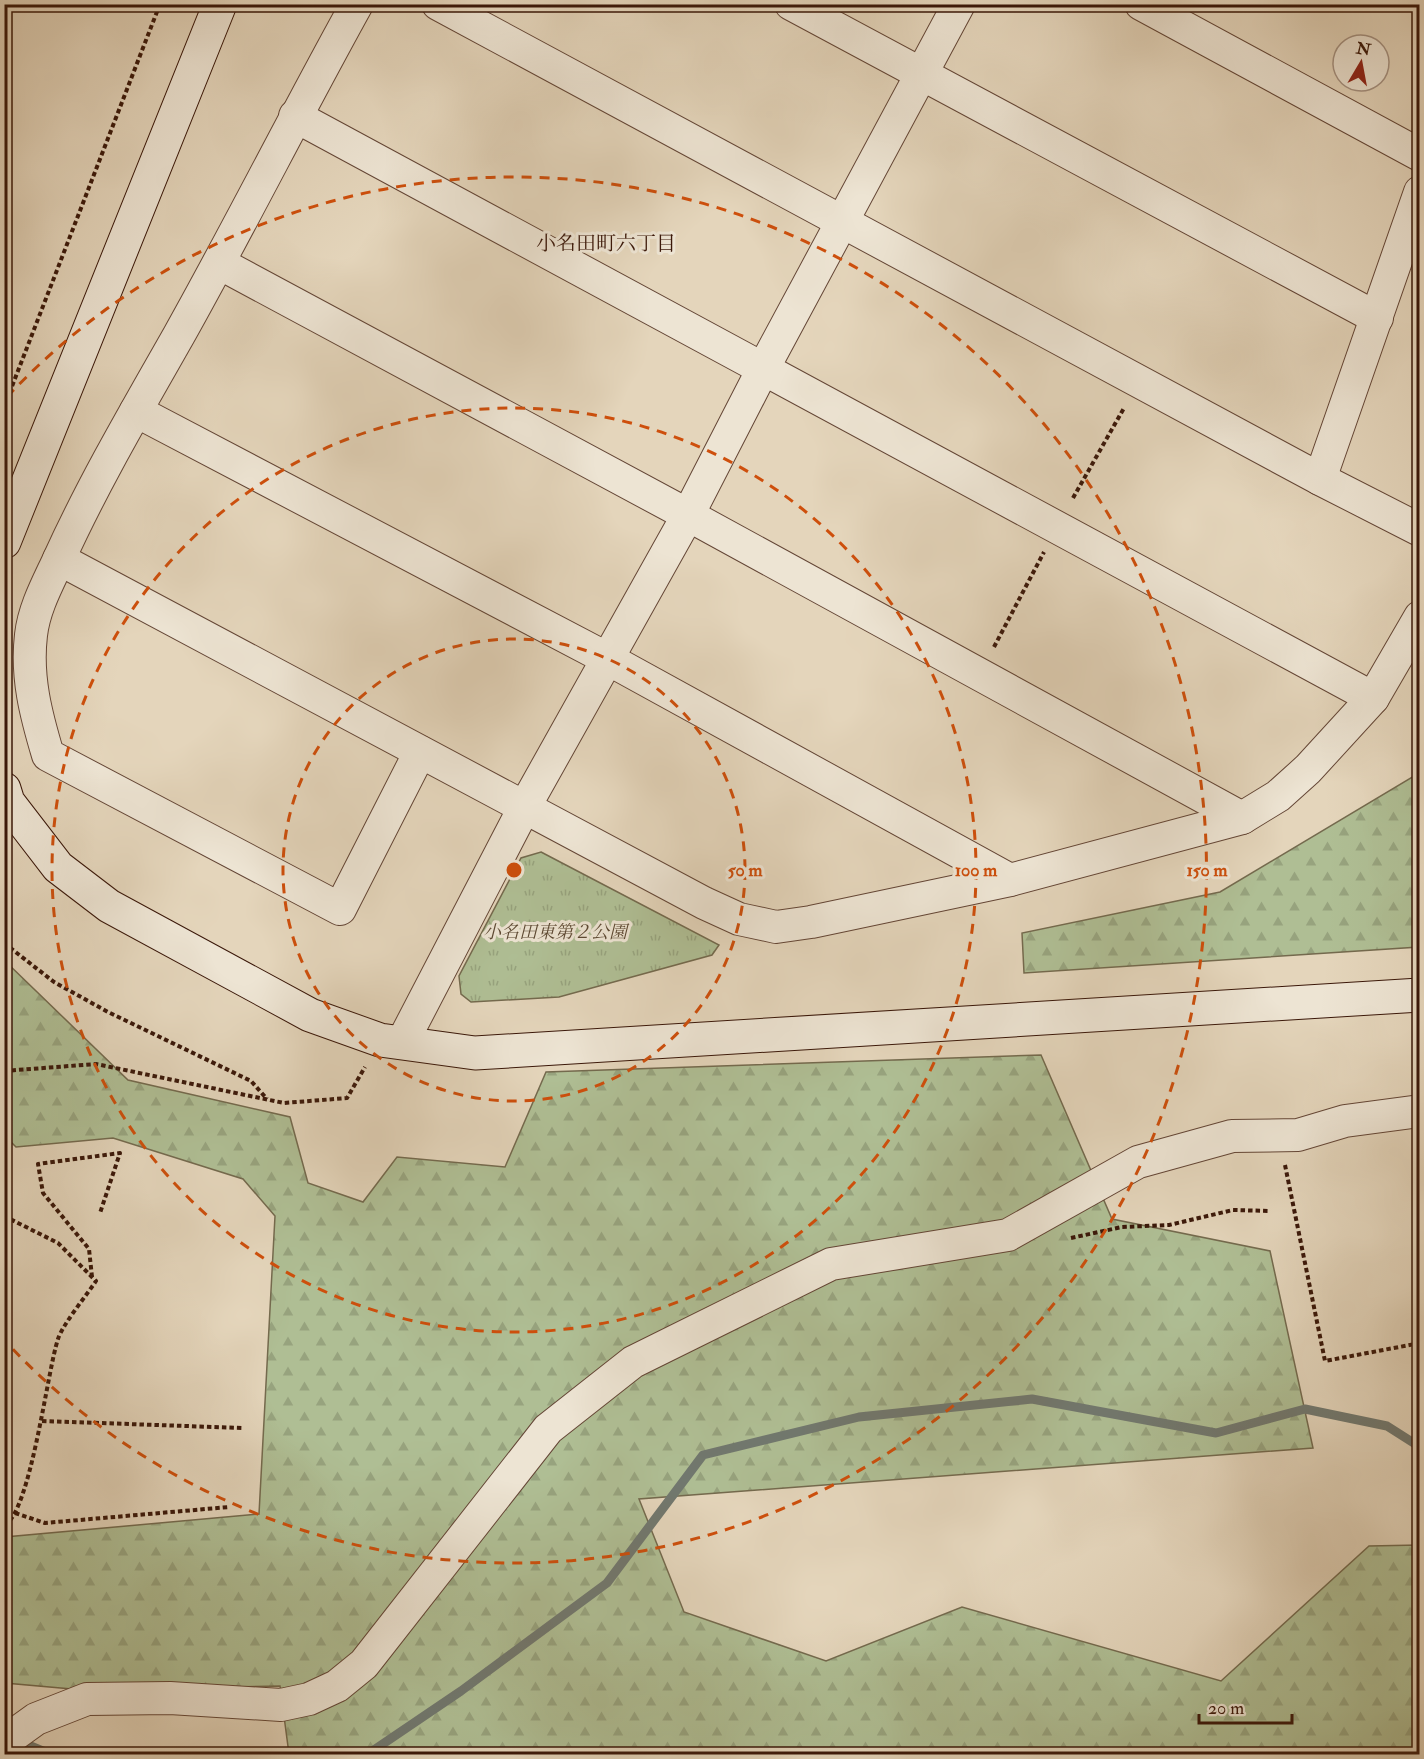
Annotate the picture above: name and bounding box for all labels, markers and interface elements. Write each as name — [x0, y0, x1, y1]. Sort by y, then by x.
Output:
north arrow — [1331, 33, 1391, 93]
text: N — [1354, 38, 1373, 60]
district label: 小名田町六丁目 — [536, 231, 676, 256]
text: 50 m — [728, 859, 763, 882]
text: 100 m — [955, 859, 998, 882]
text: 150 m — [1186, 859, 1229, 882]
centre of rings — [504, 860, 524, 880]
park label: 小名田東第２公園 — [483, 921, 630, 944]
scale bar — [1199, 1687, 1292, 1725]
text: 20 m — [1208, 1697, 1244, 1720]

